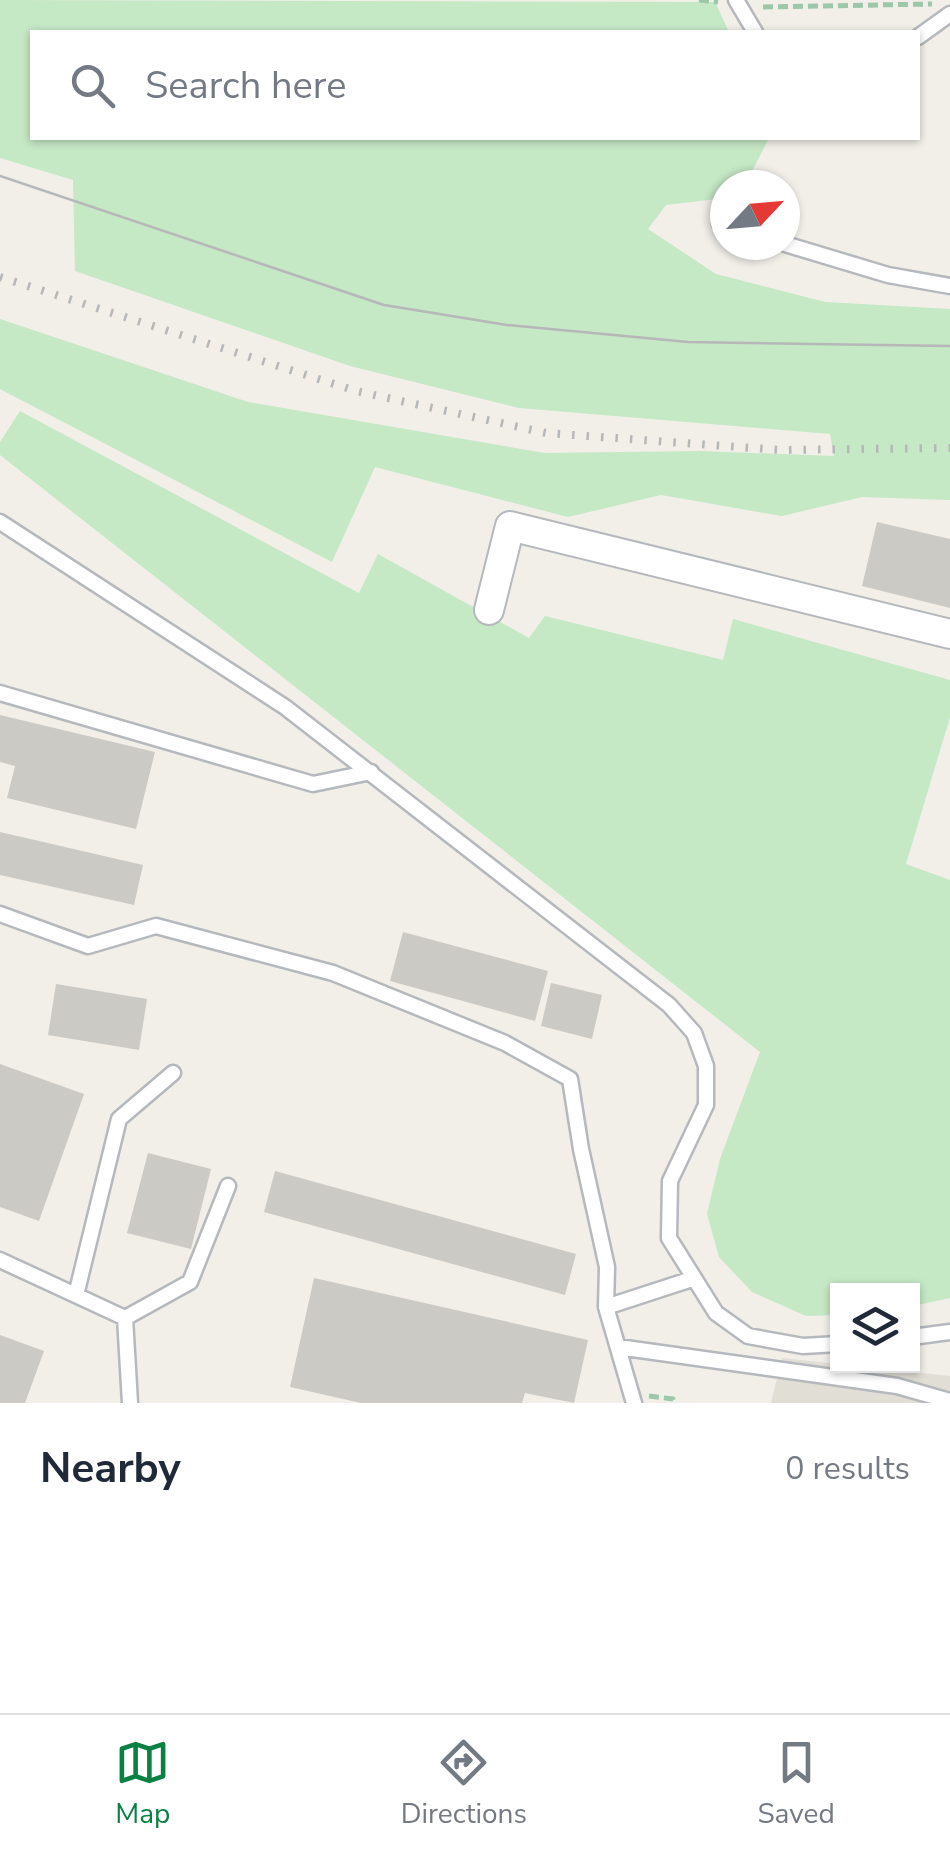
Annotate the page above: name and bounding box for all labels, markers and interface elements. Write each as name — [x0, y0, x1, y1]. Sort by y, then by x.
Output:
search box — [30, 30, 920, 140]
icon: search — [65, 58, 120, 113]
text: Search here — [145, 60, 346, 111]
north arrow — [710, 170, 800, 260]
map controls — [830, 1283, 920, 1373]
button: layers — [830, 1283, 920, 1373]
text: Nearby — [40, 1440, 181, 1497]
text: 0 results — [785, 1447, 910, 1490]
tab: Map — [115, 1735, 170, 1833]
tab: Directions — [401, 1735, 527, 1833]
tab: Saved — [757, 1735, 835, 1833]

